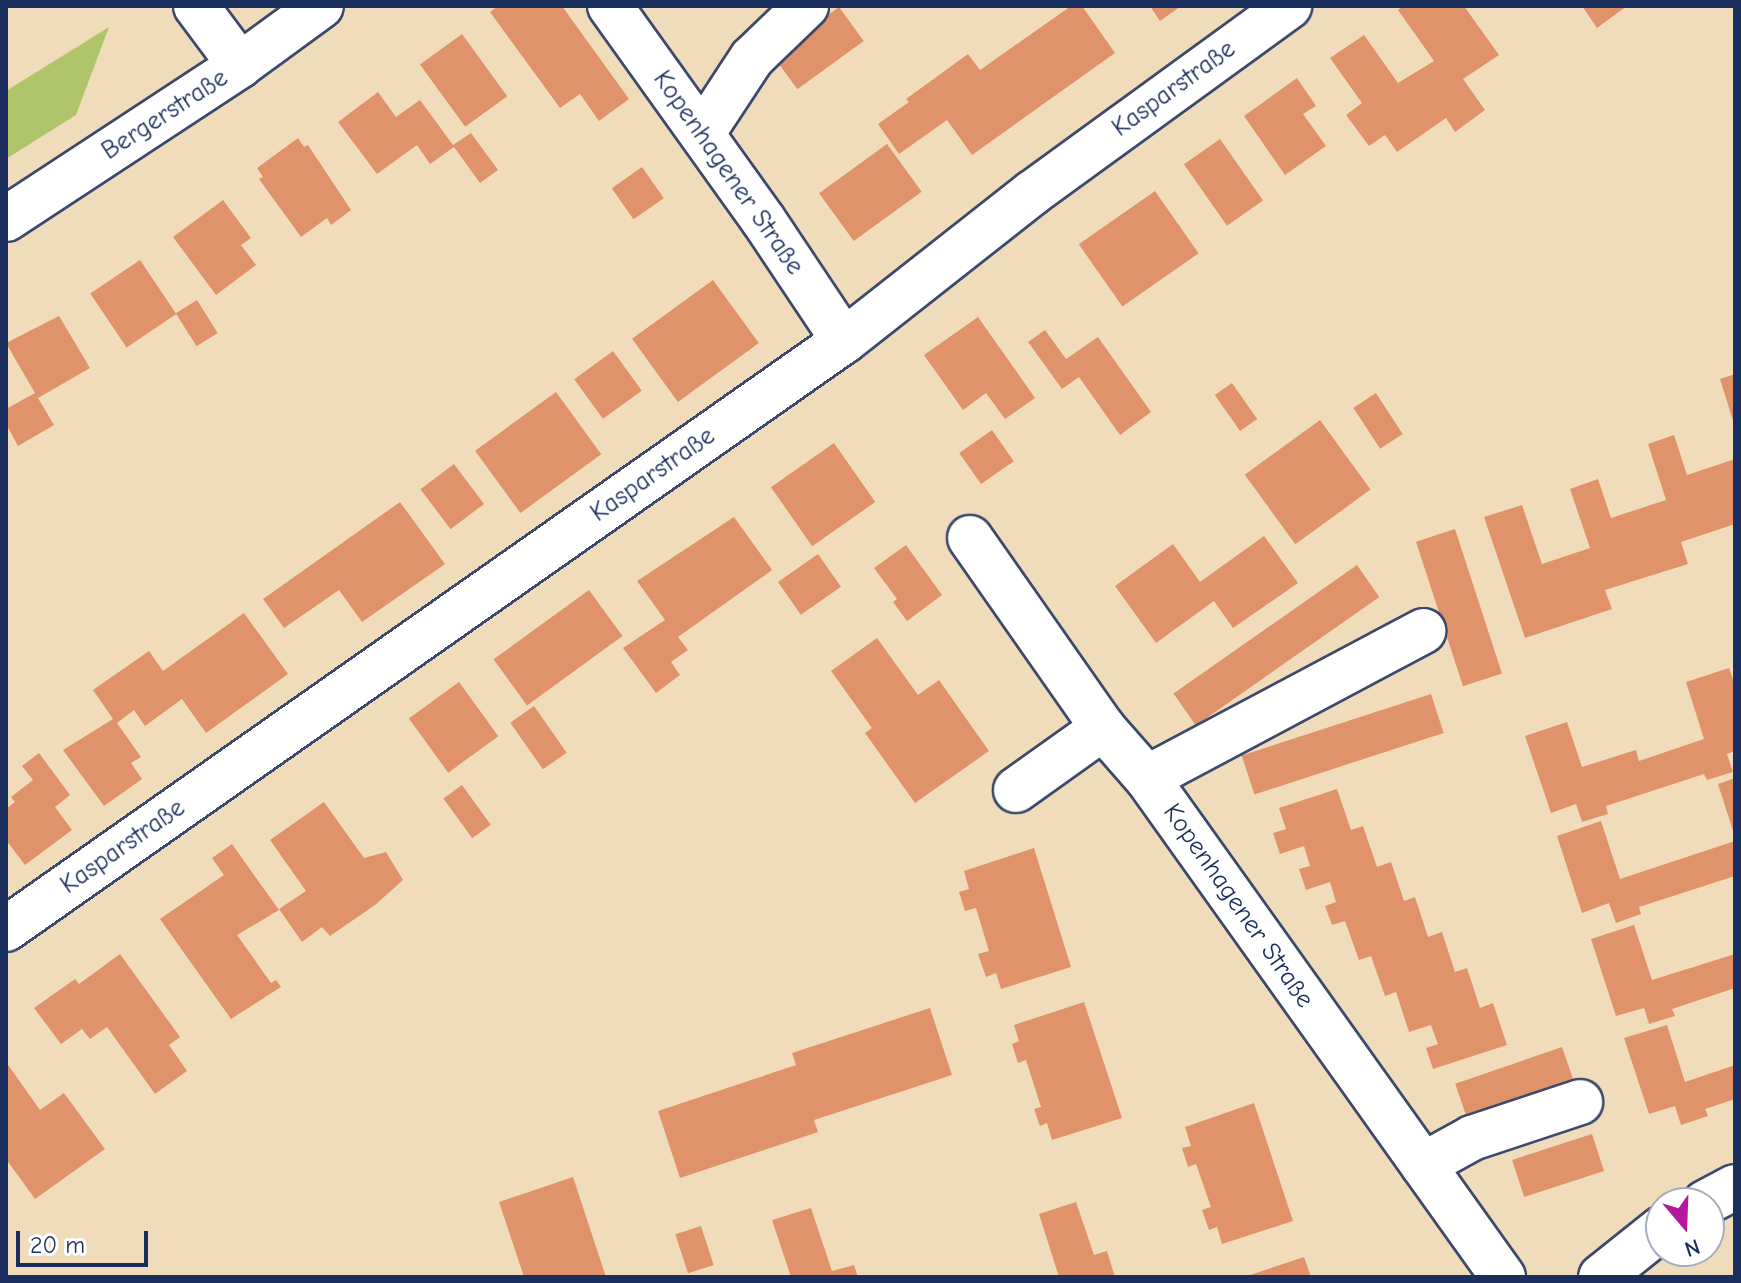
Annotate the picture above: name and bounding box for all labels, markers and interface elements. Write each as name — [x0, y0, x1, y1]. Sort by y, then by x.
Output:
street label: Kasparstraße — [1106, 34, 1242, 144]
street label: Bergerstraße — [96, 63, 234, 167]
street label: Kopenhagener Straße — [646, 65, 810, 281]
street label: Kasparstraße — [585, 421, 721, 529]
street label: Kasparstraße — [55, 793, 191, 901]
street label: Kopenhagener Straße — [1156, 798, 1320, 1014]
north arrow — [1645, 1187, 1725, 1267]
scale bar — [20, 1215, 152, 1265]
text: 20 m — [30, 1231, 85, 1259]
text: N — [1681, 1233, 1703, 1262]

